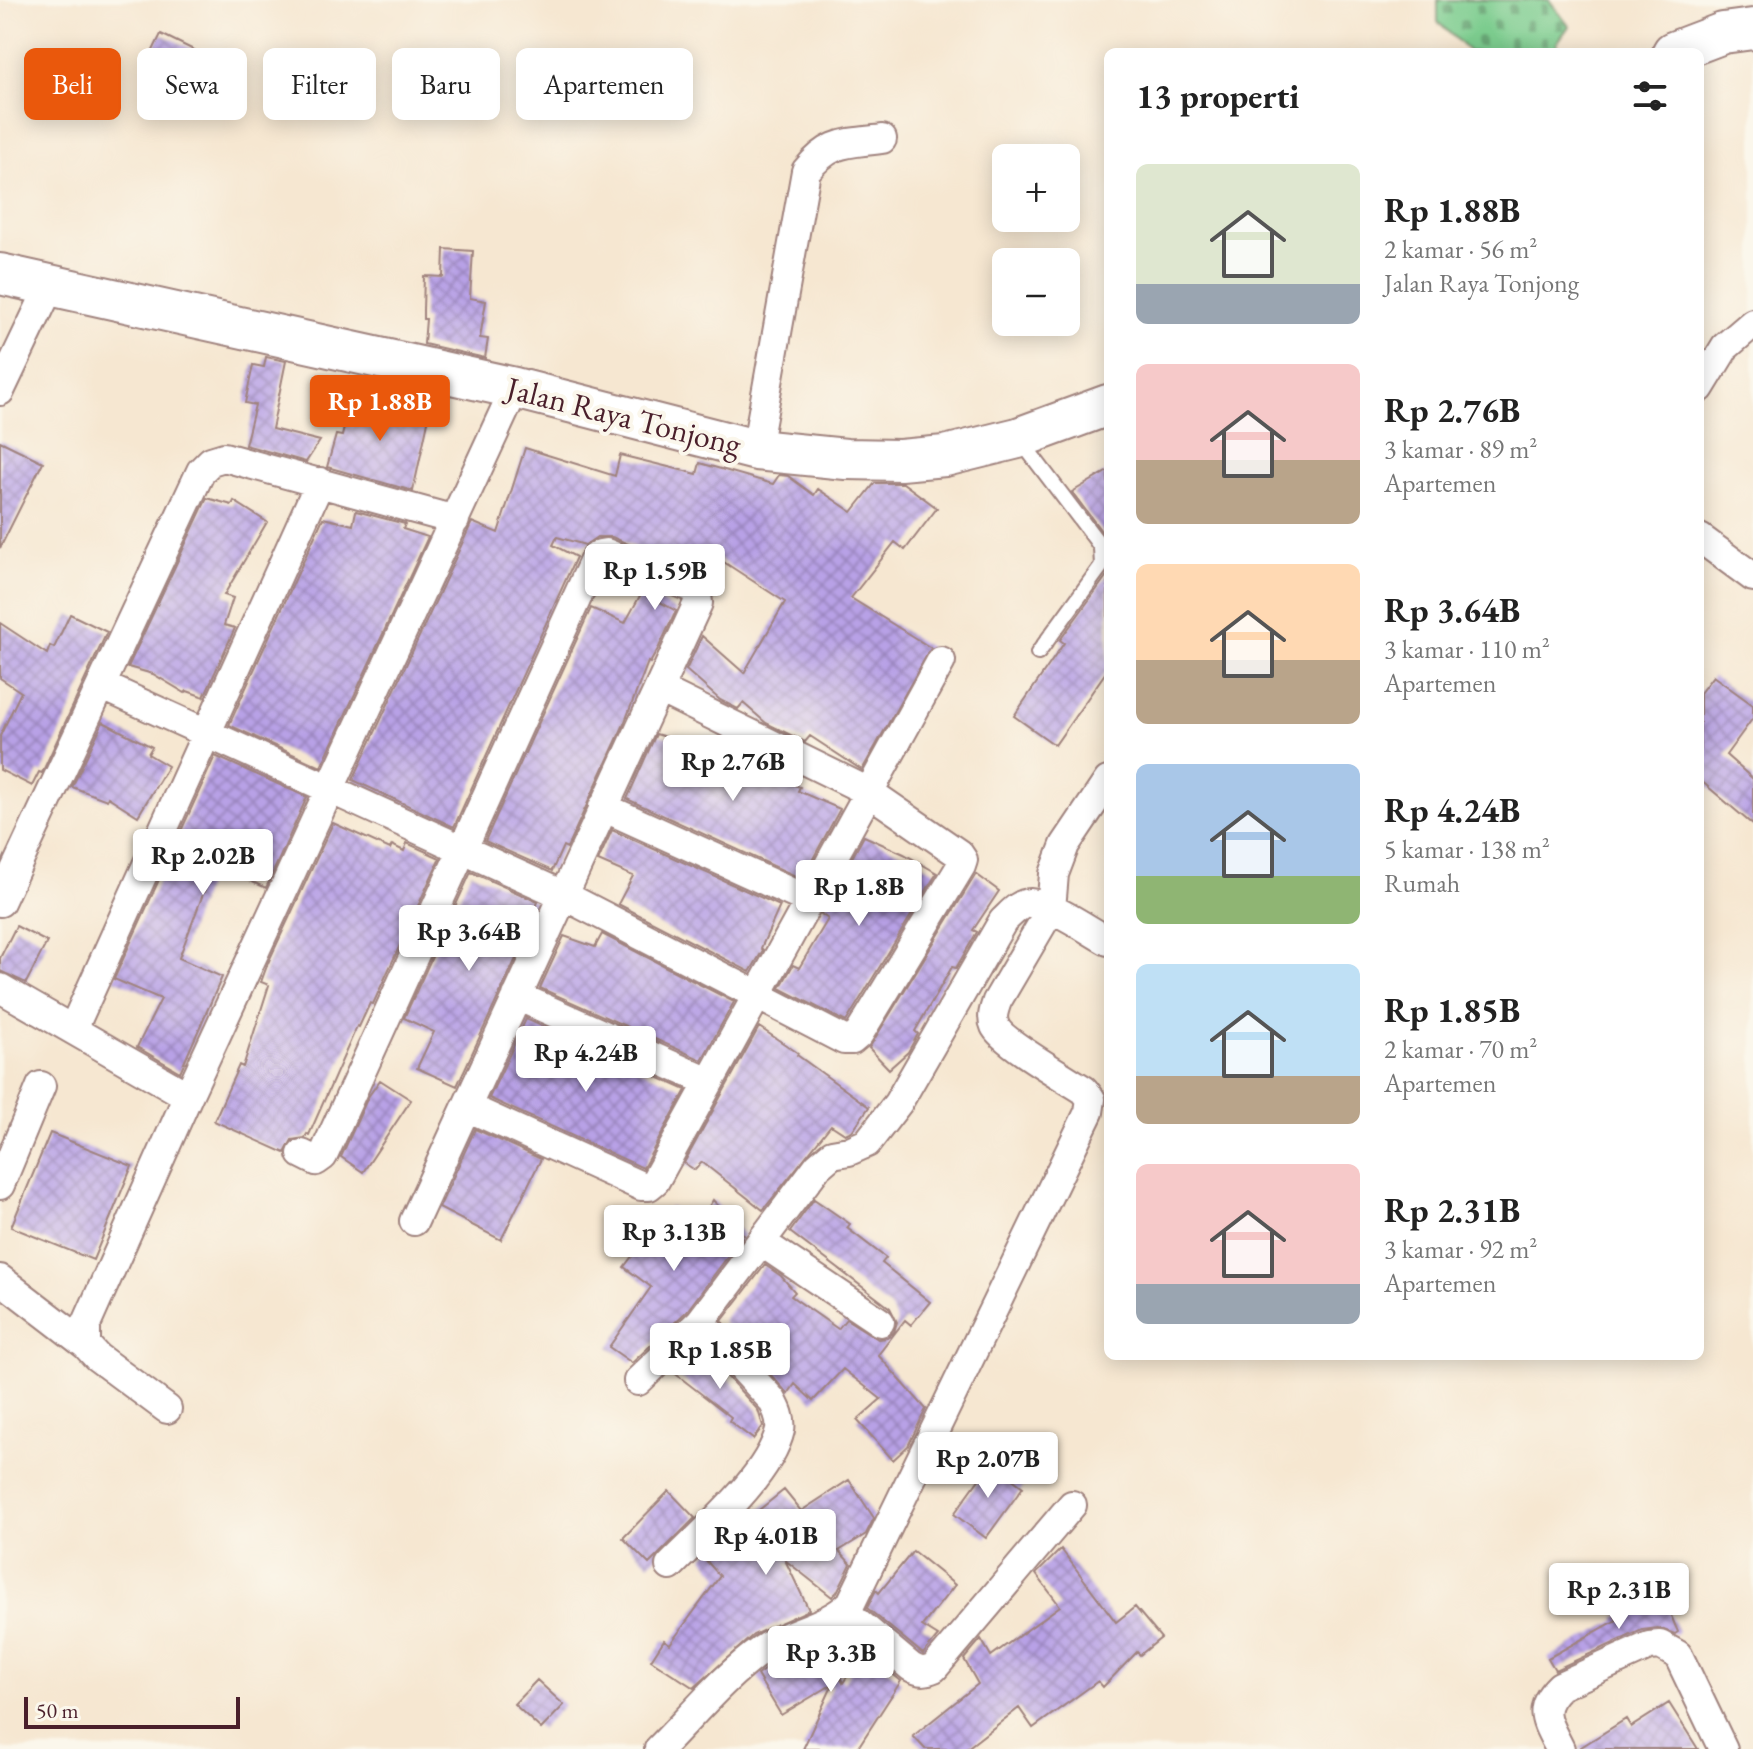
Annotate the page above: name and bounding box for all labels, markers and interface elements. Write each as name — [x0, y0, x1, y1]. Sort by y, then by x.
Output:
chip: Beli — [24, 48, 121, 120]
chip: Sewa — [137, 48, 247, 120]
chip: Filter — [263, 48, 376, 120]
chip: Baru — [392, 48, 500, 120]
chip: Apartemen — [516, 48, 693, 120]
text: 13 properti — [1136, 74, 1299, 118]
icon: filters — [1628, 74, 1672, 118]
map controls — [992, 144, 1080, 336]
button: + — [992, 144, 1080, 232]
text: Rp 1.88B — [1384, 188, 1520, 232]
icon: home — [1200, 196, 1296, 292]
text: 2 kamar · 56 m² — [1384, 232, 1537, 266]
button: − — [992, 248, 1080, 336]
text: Jalan Raya Tonjong — [1384, 266, 1579, 300]
street label: Jalan Raya Tonjong — [500, 366, 747, 466]
pin: Rp 1.88B — [297, 375, 463, 443]
text: Rp 1.88B — [328, 384, 432, 418]
text: Rp 2.76B — [1384, 388, 1520, 432]
icon: home — [1200, 396, 1296, 492]
text: 3 kamar · 89 m² — [1384, 432, 1537, 466]
text: Apartemen — [1384, 466, 1496, 500]
pin: Rp 1.59B — [572, 544, 738, 612]
text: Rp 1.59B — [603, 553, 707, 587]
text: Rp 3.64B — [1384, 588, 1520, 632]
icon: home — [1200, 596, 1296, 692]
text: 3 kamar · 110 m² — [1384, 632, 1550, 666]
text: Apartemen — [1384, 666, 1496, 700]
pin: Rp 2.76B — [650, 735, 816, 803]
text: Rp 2.76B — [681, 744, 785, 778]
text: Rp 4.24B — [1384, 788, 1520, 832]
icon: home — [1200, 796, 1296, 892]
pin: Rp 2.02B — [120, 829, 286, 897]
text: 5 kamar · 138 m² — [1384, 832, 1550, 866]
text: Rp 2.02B — [151, 838, 255, 872]
pin: Rp 1.8B — [785, 860, 933, 928]
text: Rumah — [1384, 866, 1460, 900]
text: Rp 1.8B — [814, 869, 904, 903]
pin: Rp 3.64B — [386, 905, 552, 973]
text: Rp 3.64B — [417, 914, 521, 948]
text: Rp 1.85B — [1384, 988, 1520, 1032]
icon: home — [1200, 996, 1296, 1092]
pin: Rp 4.24B — [503, 1026, 669, 1094]
text: 2 kamar · 70 m² — [1384, 1032, 1537, 1066]
text: Rp 4.24B — [534, 1035, 638, 1069]
text: Apartemen — [1384, 1066, 1496, 1100]
text: Rp 2.31B — [1384, 1188, 1520, 1232]
icon: home — [1200, 1196, 1296, 1292]
pin: Rp 3.13B — [591, 1205, 757, 1273]
text: Rp 3.13B — [622, 1214, 726, 1248]
text: 3 kamar · 92 m² — [1384, 1232, 1537, 1266]
text: Apartemen — [1384, 1266, 1496, 1300]
pin: Rp 1.85B — [637, 1323, 803, 1391]
text: Rp 1.85B — [668, 1332, 772, 1366]
pin: Rp 2.07B — [905, 1432, 1071, 1500]
text: Rp 2.07B — [936, 1441, 1040, 1475]
pin: Rp 4.01B — [683, 1509, 849, 1577]
text: Rp 4.01B — [714, 1518, 818, 1552]
pin: Rp 2.31B — [1536, 1563, 1702, 1631]
text: Rp 2.31B — [1567, 1572, 1671, 1606]
pin: Rp 3.3B — [757, 1626, 905, 1694]
text: Rp 3.3B — [786, 1635, 876, 1669]
scale bar — [24, 1693, 240, 1729]
text: 50 m — [36, 1696, 79, 1725]

